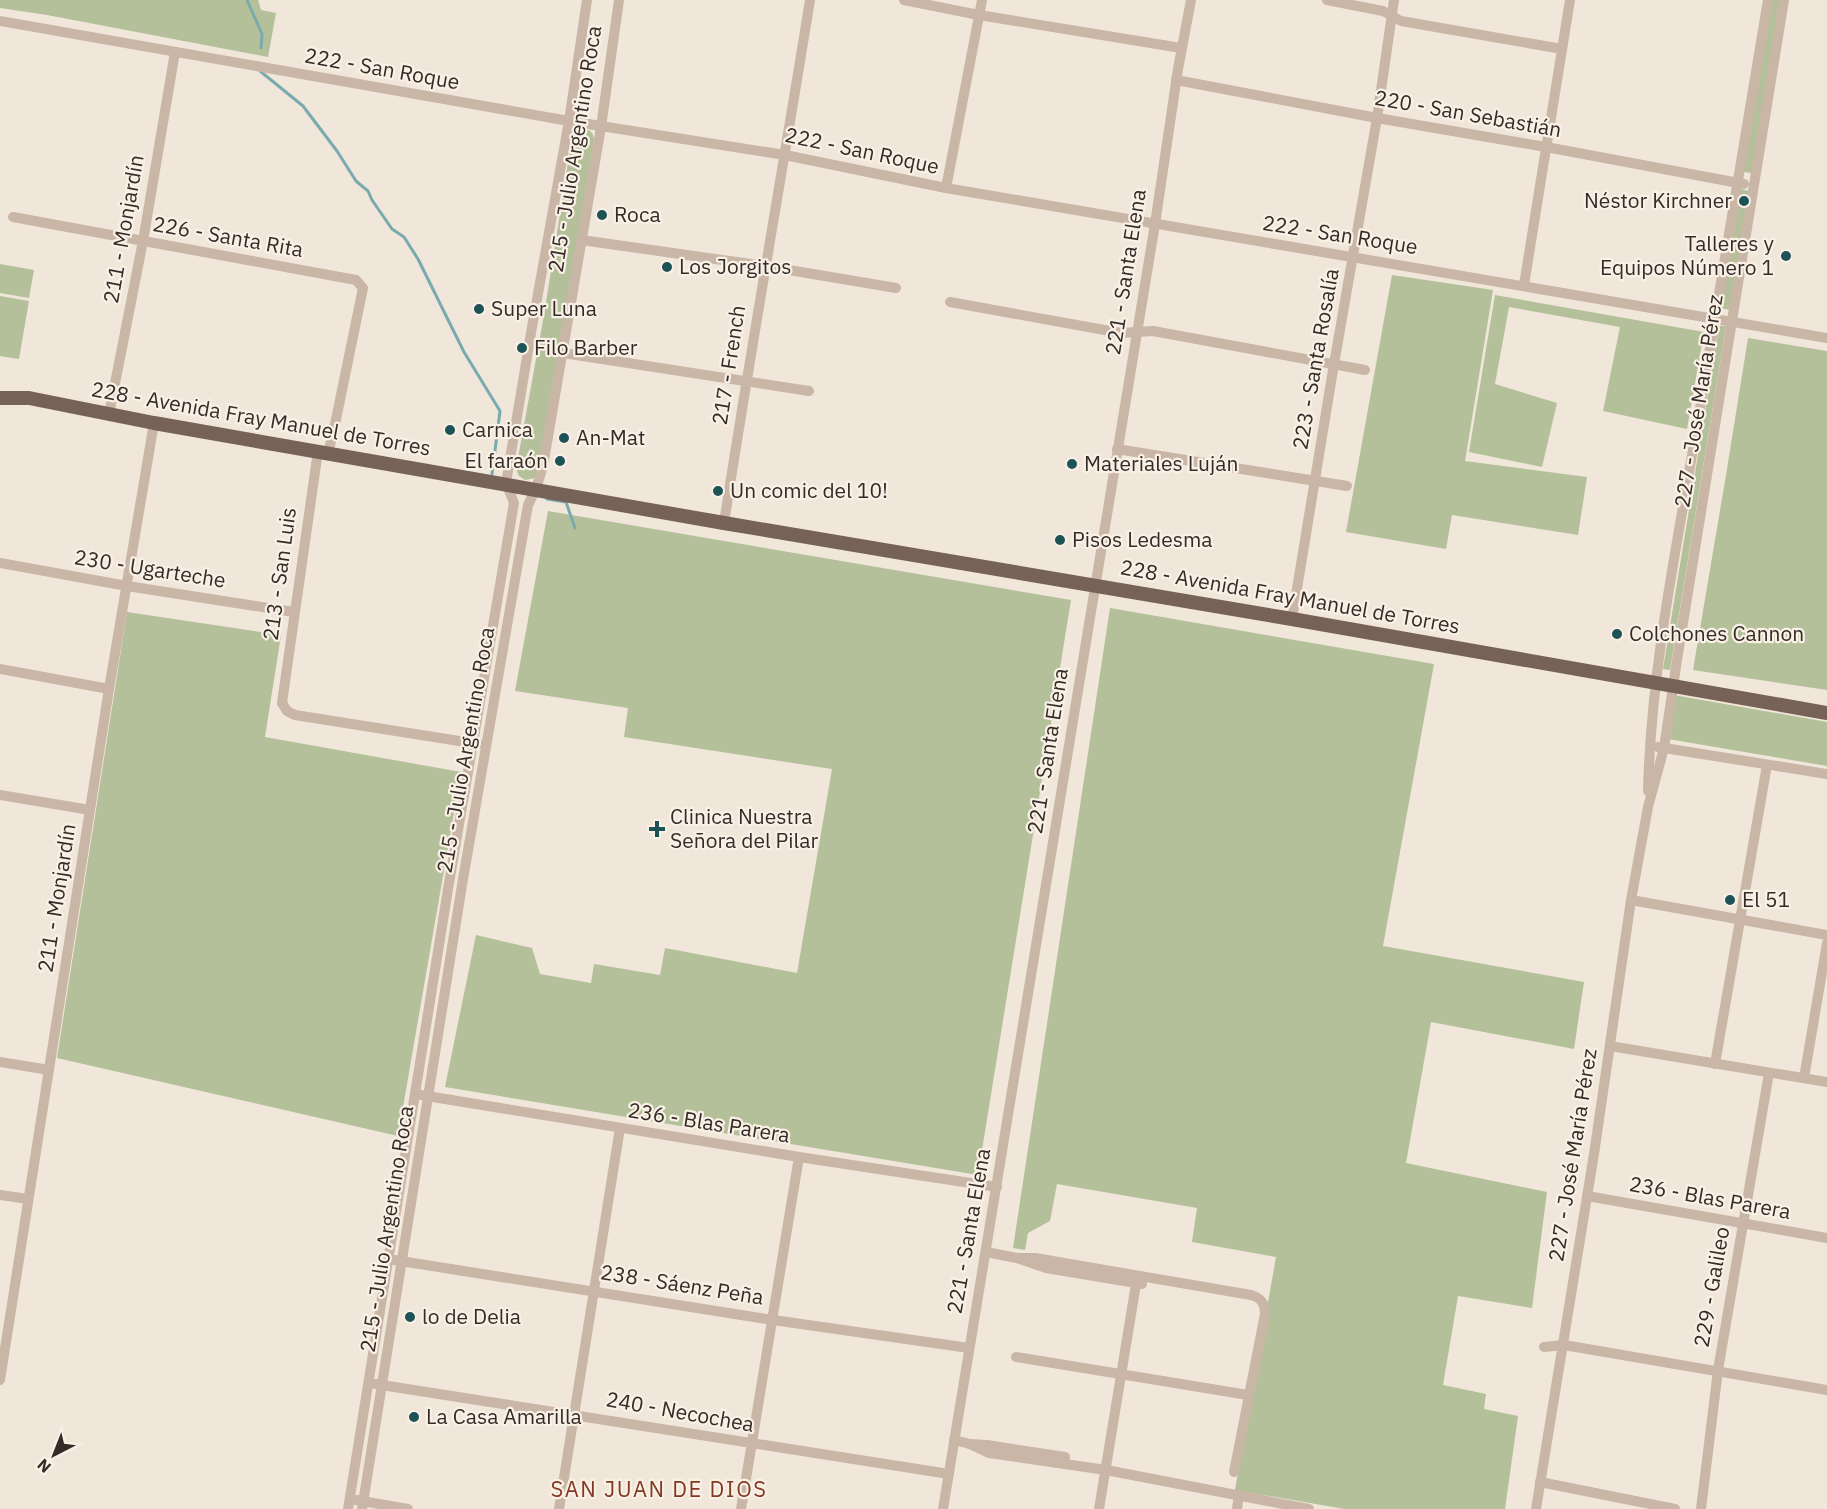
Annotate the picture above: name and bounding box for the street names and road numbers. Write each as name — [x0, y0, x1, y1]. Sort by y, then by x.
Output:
street label: 215 - Julio Argentino Roca — [541, 23, 607, 274]
street label: 222 - San Roque — [302, 41, 462, 95]
street label: 220 - San Sebastián — [1373, 83, 1564, 143]
street label: 222 - San Roque — [783, 120, 942, 180]
street label: 211 - Monjardín — [96, 152, 150, 305]
street label: 221 - Santa Elena — [1098, 187, 1152, 357]
street label: 222 - San Roque — [1260, 208, 1420, 260]
street label: 226 - Santa Rita — [151, 209, 306, 263]
street label: 223 - Santa Rosalía — [1285, 266, 1345, 452]
street label: 227 - José María Pérez — [1667, 292, 1729, 509]
street label: 217 - French — [705, 303, 751, 427]
street label: 228 - Avenida Fray Manuel de Torres — [89, 374, 433, 462]
street label: 213 - San Luis — [256, 506, 302, 642]
street label: 230 - Ugarteche — [72, 542, 228, 594]
street label: 228 - Avenida Fray Manuel de Torres — [1118, 552, 1462, 640]
street label: 215 - Julio Argentino Roca — [430, 625, 500, 875]
street label: 221 - Santa Elena — [1020, 666, 1074, 836]
street label: 211 - Monjardín — [30, 821, 82, 974]
street label: 227 - José María Pérez — [1541, 1046, 1603, 1263]
street label: 236 - Blas Parera — [626, 1095, 792, 1149]
street label: 215 - Julio Argentino Roca — [353, 1103, 419, 1354]
street label: 221 - Santa Elena — [940, 1146, 996, 1316]
street label: 236 - Blas Parera — [1627, 1169, 1793, 1225]
street label: 229 - Galileo — [1687, 1224, 1735, 1349]
street label: 238 - Sáenz Peña — [599, 1257, 766, 1311]
street label: 240 - Necochea — [604, 1384, 756, 1438]

